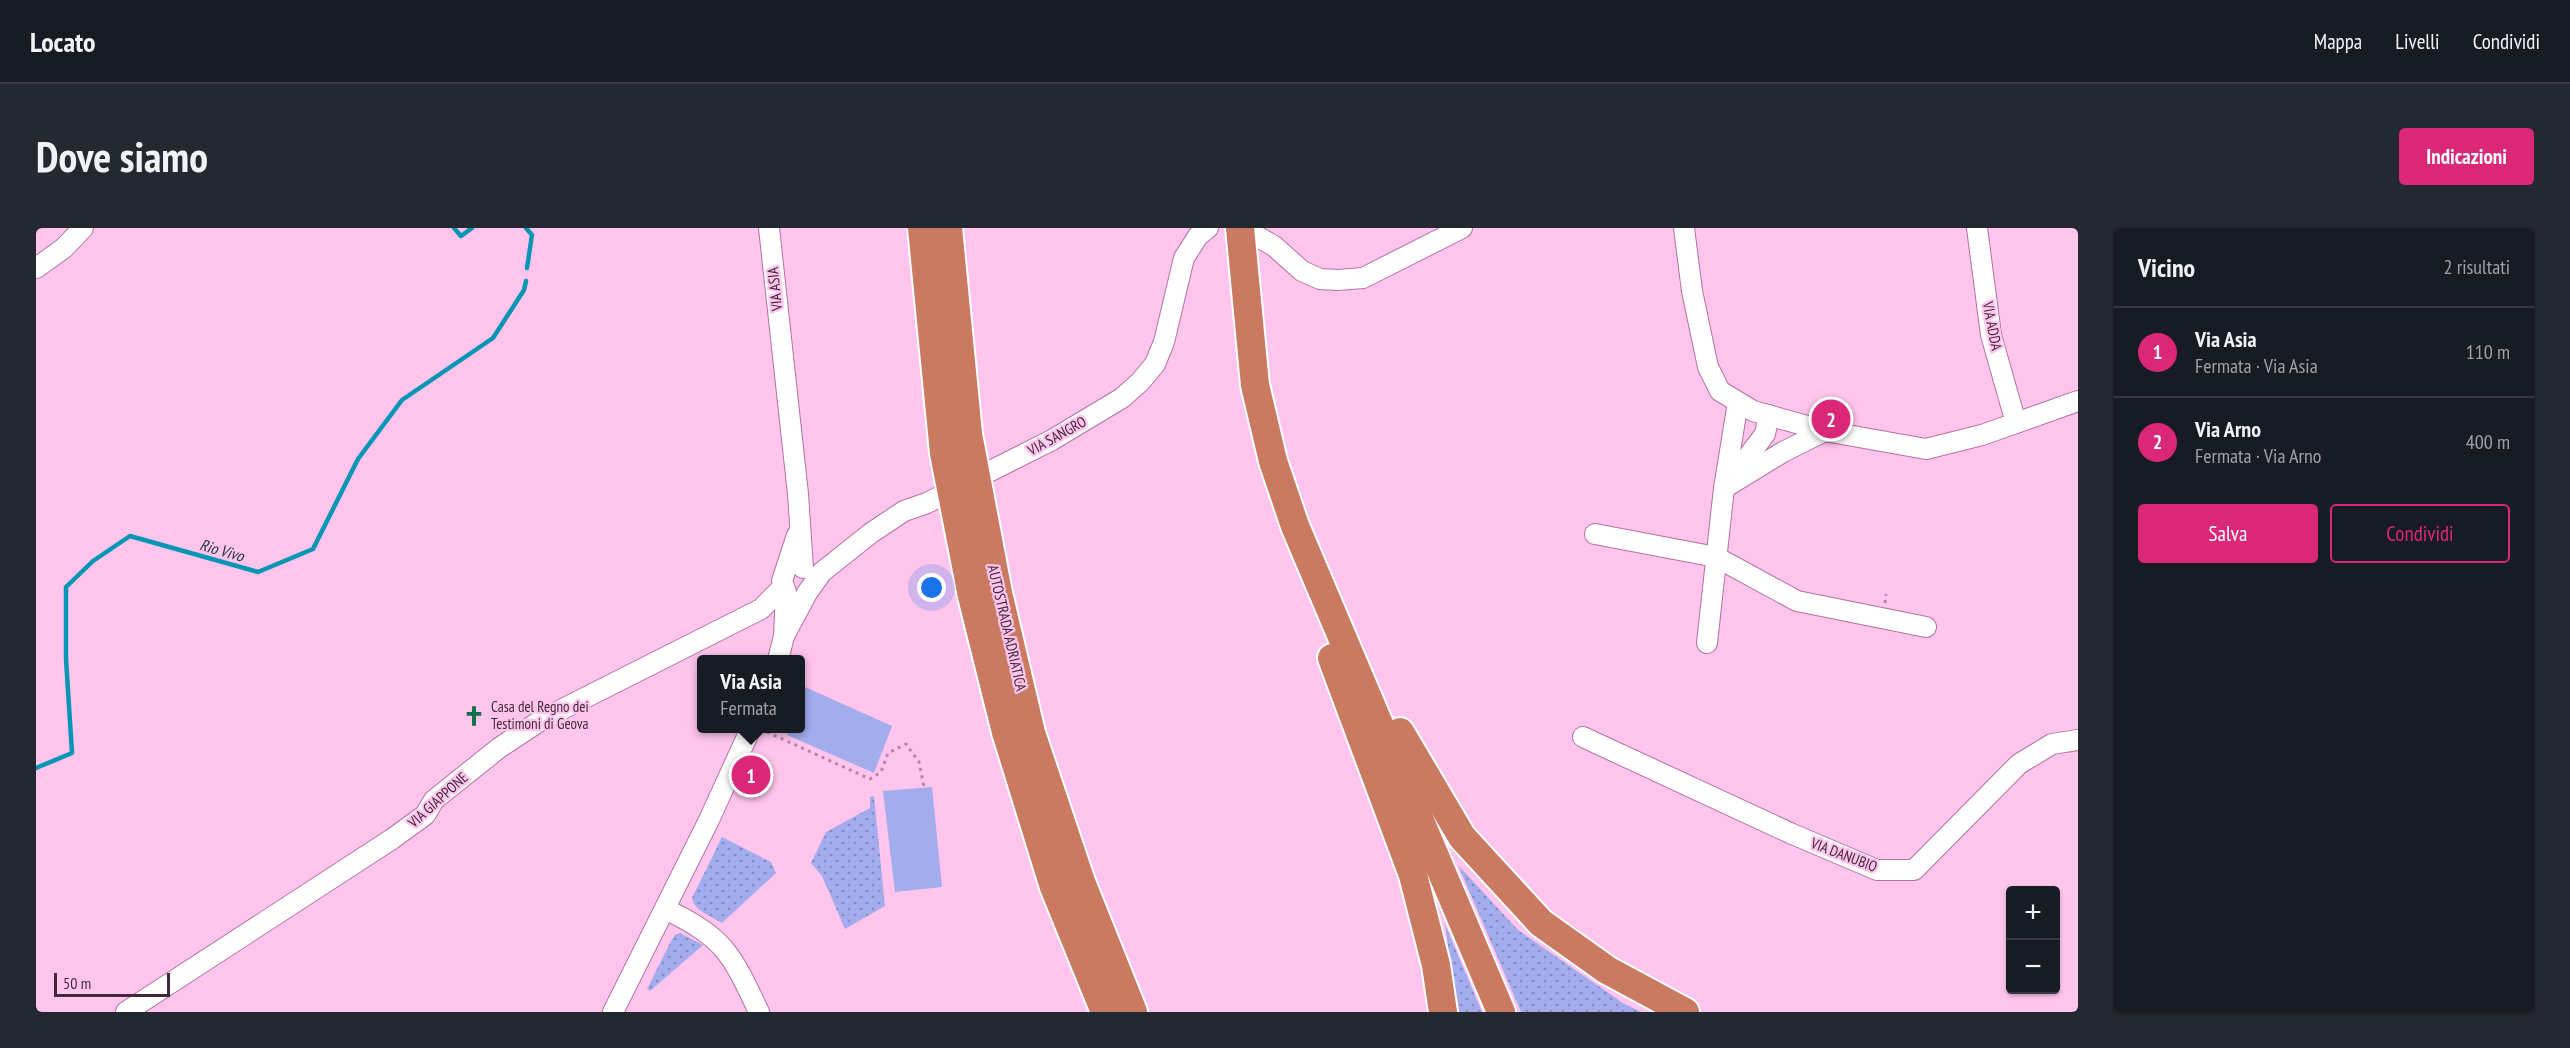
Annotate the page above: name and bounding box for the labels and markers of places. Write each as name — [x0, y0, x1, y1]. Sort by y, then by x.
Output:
pin: 2 — [1812, 396, 1850, 441]
place label: Casa del Regno dei Testimoni di Geova — [491, 697, 589, 733]
church icon: Casa del Regno dei Testimoni di Geova — [462, 704, 486, 728]
pin: 1 — [732, 752, 770, 798]

